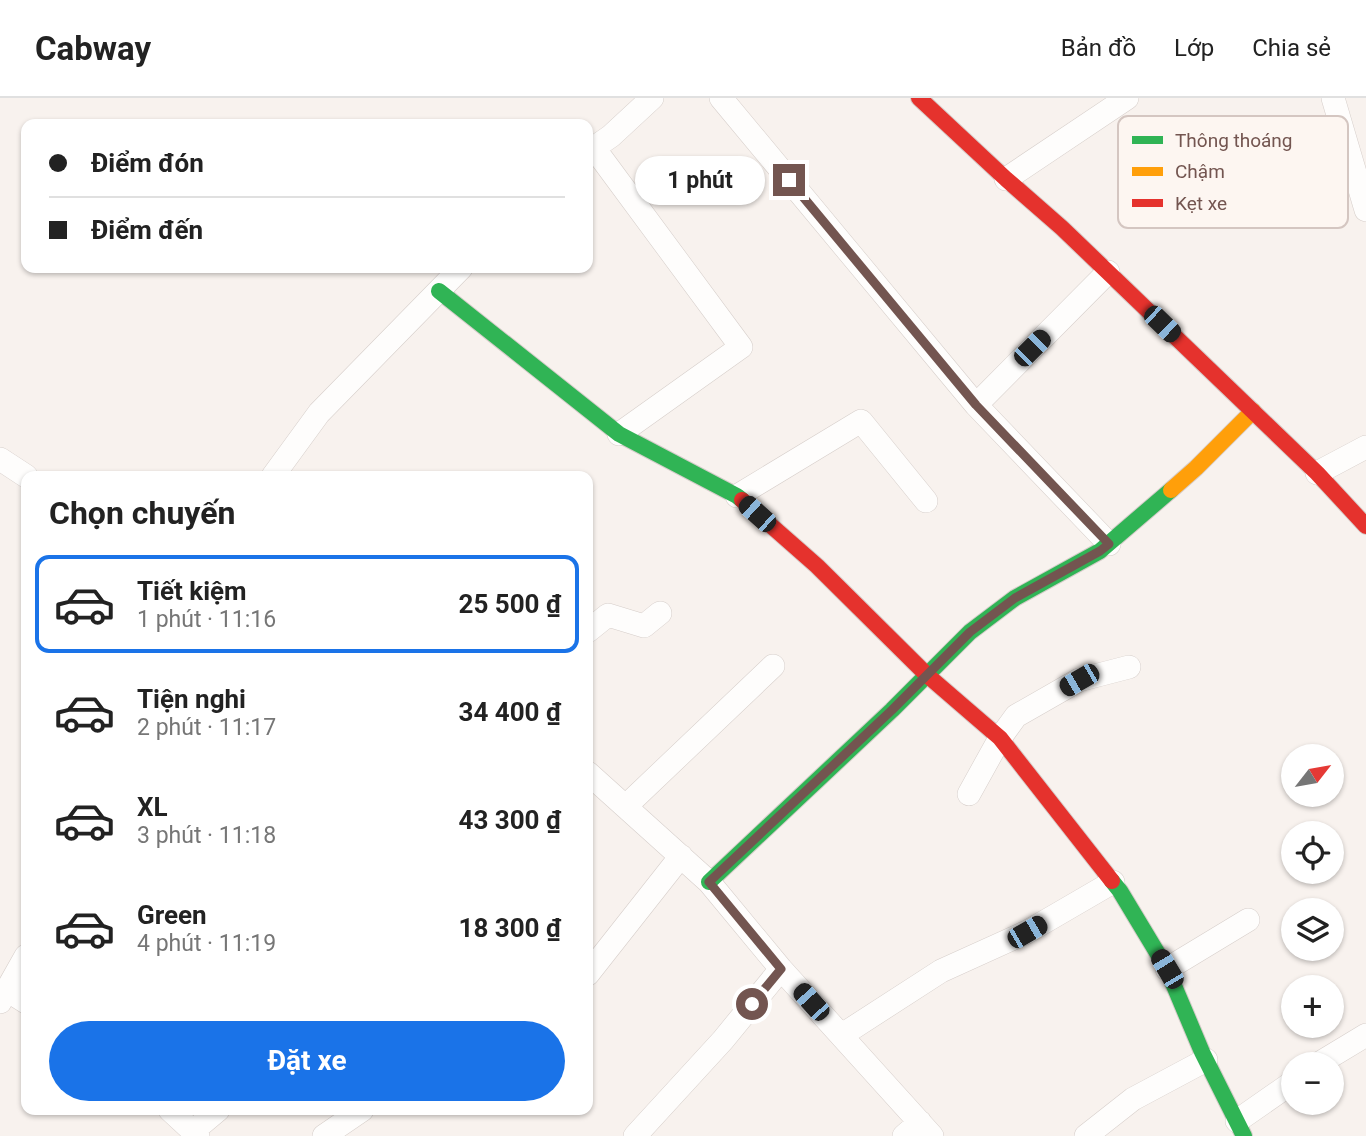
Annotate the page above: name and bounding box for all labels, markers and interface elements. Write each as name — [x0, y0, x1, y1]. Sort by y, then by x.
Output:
text: Cabway — [35, 29, 151, 68]
text: Bản đồ — [1061, 34, 1136, 62]
text: Lớp — [1174, 34, 1214, 62]
text: Chia sẻ — [1252, 34, 1331, 62]
legend — [1118, 116, 1348, 228]
text: Thông thoáng — [1175, 129, 1293, 152]
text: Điểm đón — [91, 148, 204, 178]
callout: 1 phút — [635, 155, 764, 204]
text: Chậm — [1175, 160, 1225, 183]
route end — [773, 164, 805, 196]
text: 1 phút — [667, 167, 733, 194]
text: Kẹt xe — [1175, 192, 1227, 215]
text: Điểm đến — [91, 215, 203, 245]
car — [1140, 302, 1185, 346]
car — [1010, 326, 1055, 370]
car — [735, 492, 780, 536]
text: Chọn chuyến — [49, 494, 235, 532]
icon: car — [53, 573, 116, 636]
text: Tiết kiệm — [137, 576, 247, 606]
text: 25 500 ₫ — [458, 589, 561, 619]
text: 1 phút · 11:16 — [137, 606, 276, 633]
car — [1056, 660, 1103, 700]
icon: car — [53, 681, 116, 744]
text: Tiện nghi — [137, 684, 246, 714]
text: 34 400 ₫ — [458, 697, 561, 727]
text: 2 phút · 11:17 — [137, 714, 276, 741]
north arrow — [1281, 744, 1344, 807]
map controls — [1281, 744, 1344, 1115]
icon: car — [53, 789, 116, 852]
text: XL — [137, 792, 168, 822]
text: 43 300 ₫ — [458, 805, 561, 835]
button: locate — [1281, 821, 1344, 884]
text: 3 phút · 11:18 — [137, 822, 276, 849]
icon: car — [53, 897, 116, 960]
button: layers — [1281, 898, 1344, 961]
text: Green — [137, 900, 207, 930]
car — [1004, 912, 1051, 952]
text: 18 300 ₫ — [458, 913, 561, 943]
text: 4 phút · 11:19 — [137, 930, 276, 957]
car — [1148, 946, 1187, 992]
button: + — [1281, 975, 1344, 1038]
car — [790, 979, 833, 1025]
route start — [736, 988, 768, 1020]
button: Đặt xe — [49, 1021, 565, 1101]
button: − — [1281, 1052, 1344, 1115]

